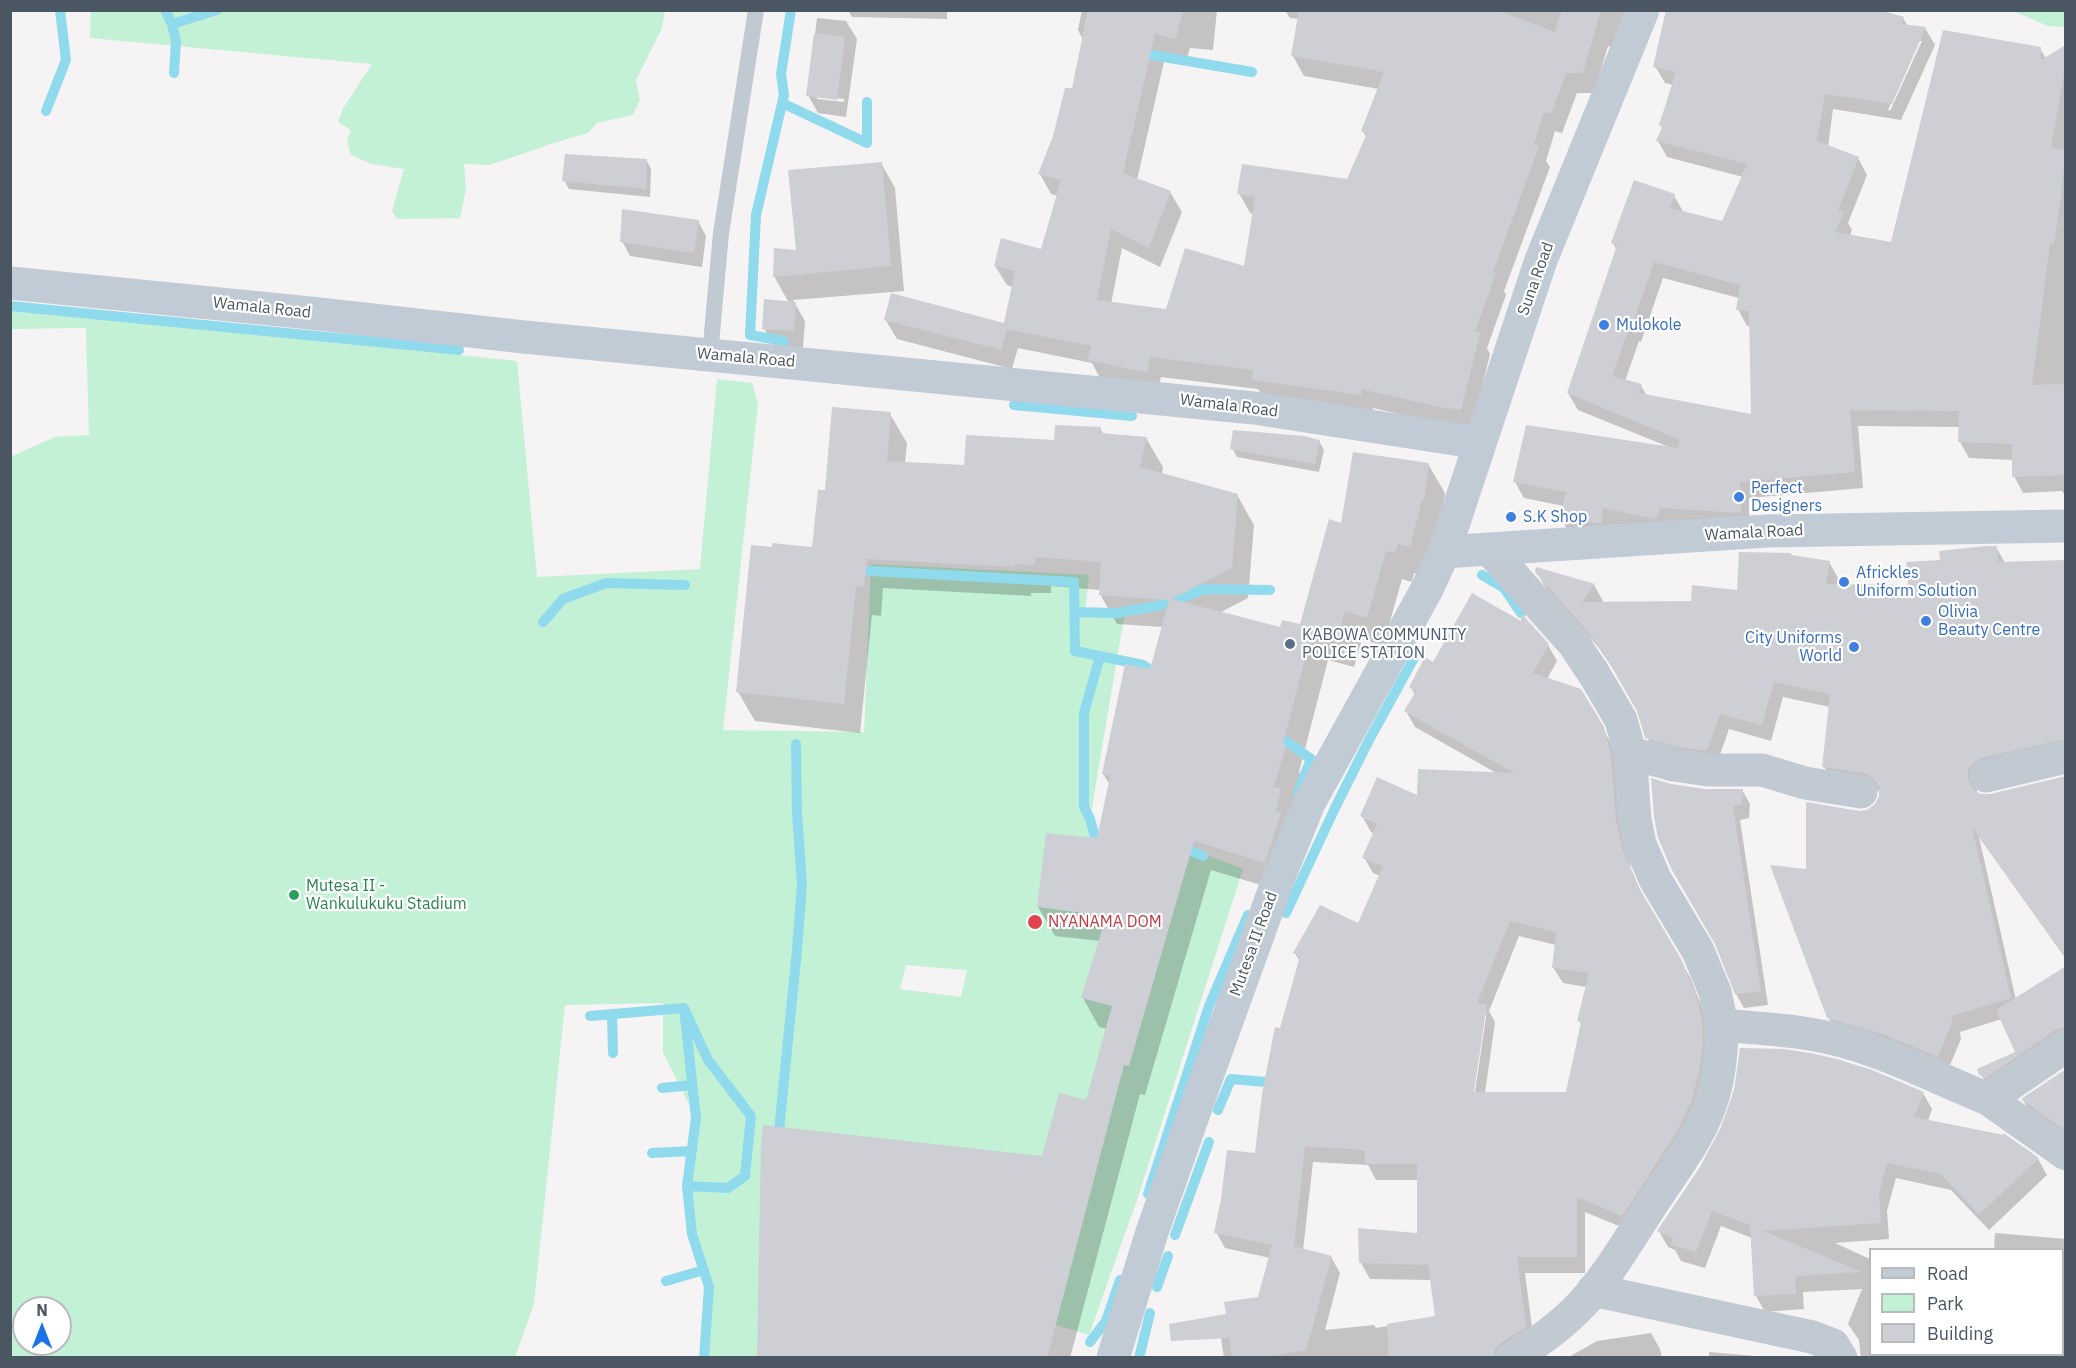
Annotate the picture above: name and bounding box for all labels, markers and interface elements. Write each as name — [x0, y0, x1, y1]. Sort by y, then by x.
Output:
street label: Suna Road — [1514, 240, 1558, 318]
street label: Wamala Road — [212, 293, 312, 323]
place label: Mulokole — [1616, 315, 1682, 335]
marker: Mulokole — [1597, 318, 1611, 332]
street label: Wamala Road — [696, 344, 796, 372]
street label: Wamala Road — [1179, 390, 1279, 422]
place label: Perfect Designers — [1751, 478, 1822, 516]
marker: Perfect Designers — [1732, 490, 1746, 504]
place label: S.K Shop — [1523, 507, 1587, 527]
marker: S.K Shop — [1504, 510, 1518, 524]
street label: Wamala Road — [1704, 521, 1804, 545]
place label: Africkles Uniform Solution — [1856, 563, 1977, 601]
marker: Africkles Uniform Solution — [1837, 575, 1851, 589]
place label: Olivia Beauty Centre — [1938, 602, 2040, 640]
marker: Olivia Beauty Centre — [1919, 614, 1933, 628]
place label: KABOWA COMMUNITY POLICE STATION — [1302, 625, 1467, 663]
place label: City Uniforms World — [1745, 628, 1842, 666]
marker: KABOWA COMMUNITY POLICE STATION — [1283, 637, 1297, 651]
marker: City Uniforms World — [1847, 640, 1861, 654]
place label: Mutesa II - Wankulukuku Stadium — [306, 876, 467, 914]
marker: Mutesa II - Wankulukuku Stadium — [287, 888, 301, 902]
street label: Mutesa II Road — [1226, 889, 1282, 999]
place label: NYANAMA DOM — [1048, 912, 1162, 932]
marker: NYANAMA DOM — [1026, 913, 1044, 931]
legend — [1869, 1248, 2064, 1356]
text: Road — [1927, 1262, 1968, 1285]
text: Park — [1927, 1292, 1963, 1315]
north arrow — [12, 1296, 72, 1356]
text: N — [36, 1300, 48, 1320]
text: Building — [1927, 1322, 1993, 1345]

